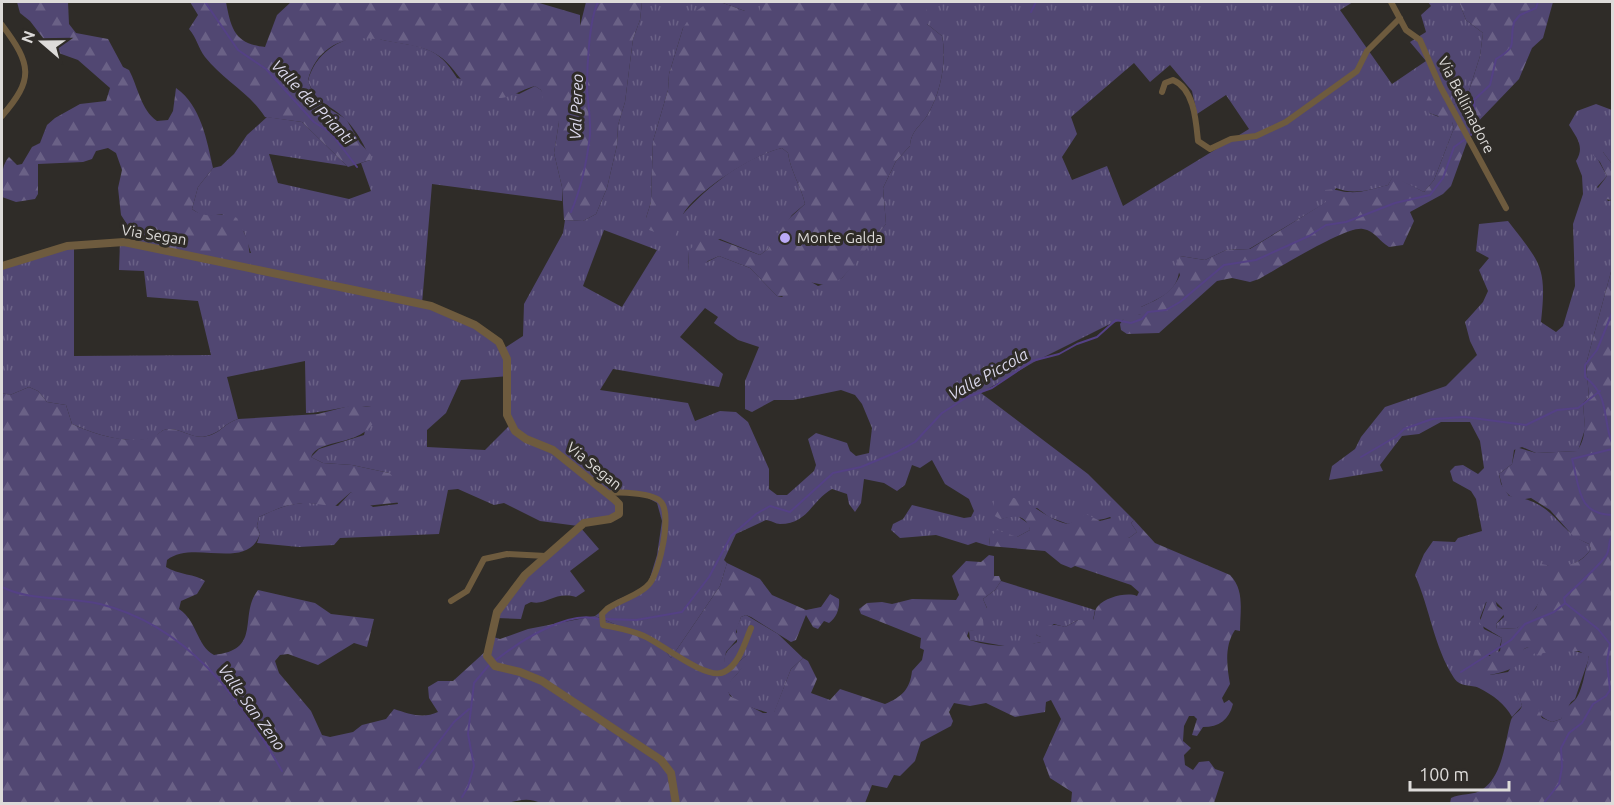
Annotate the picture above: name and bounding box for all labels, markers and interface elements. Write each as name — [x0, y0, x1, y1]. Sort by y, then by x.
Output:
north arrow — [12, 12, 72, 72]
text: N — [17, 28, 38, 46]
street label: Via Bellimadore — [1435, 54, 1498, 156]
water label: Valle dei Prianti — [268, 56, 359, 149]
water label: Val Pereo — [566, 73, 586, 140]
street label: Via Segan — [120, 221, 188, 248]
place label: Monte Galda — [797, 229, 883, 246]
marker: Monte Galda — [778, 231, 792, 245]
water label: Valle Piccola — [945, 345, 1031, 403]
street label: Via Segan — [563, 438, 625, 493]
water label: Valle San Zeno — [215, 660, 289, 754]
scale bar — [1410, 754, 1509, 792]
text: 100 m — [1419, 764, 1469, 784]

